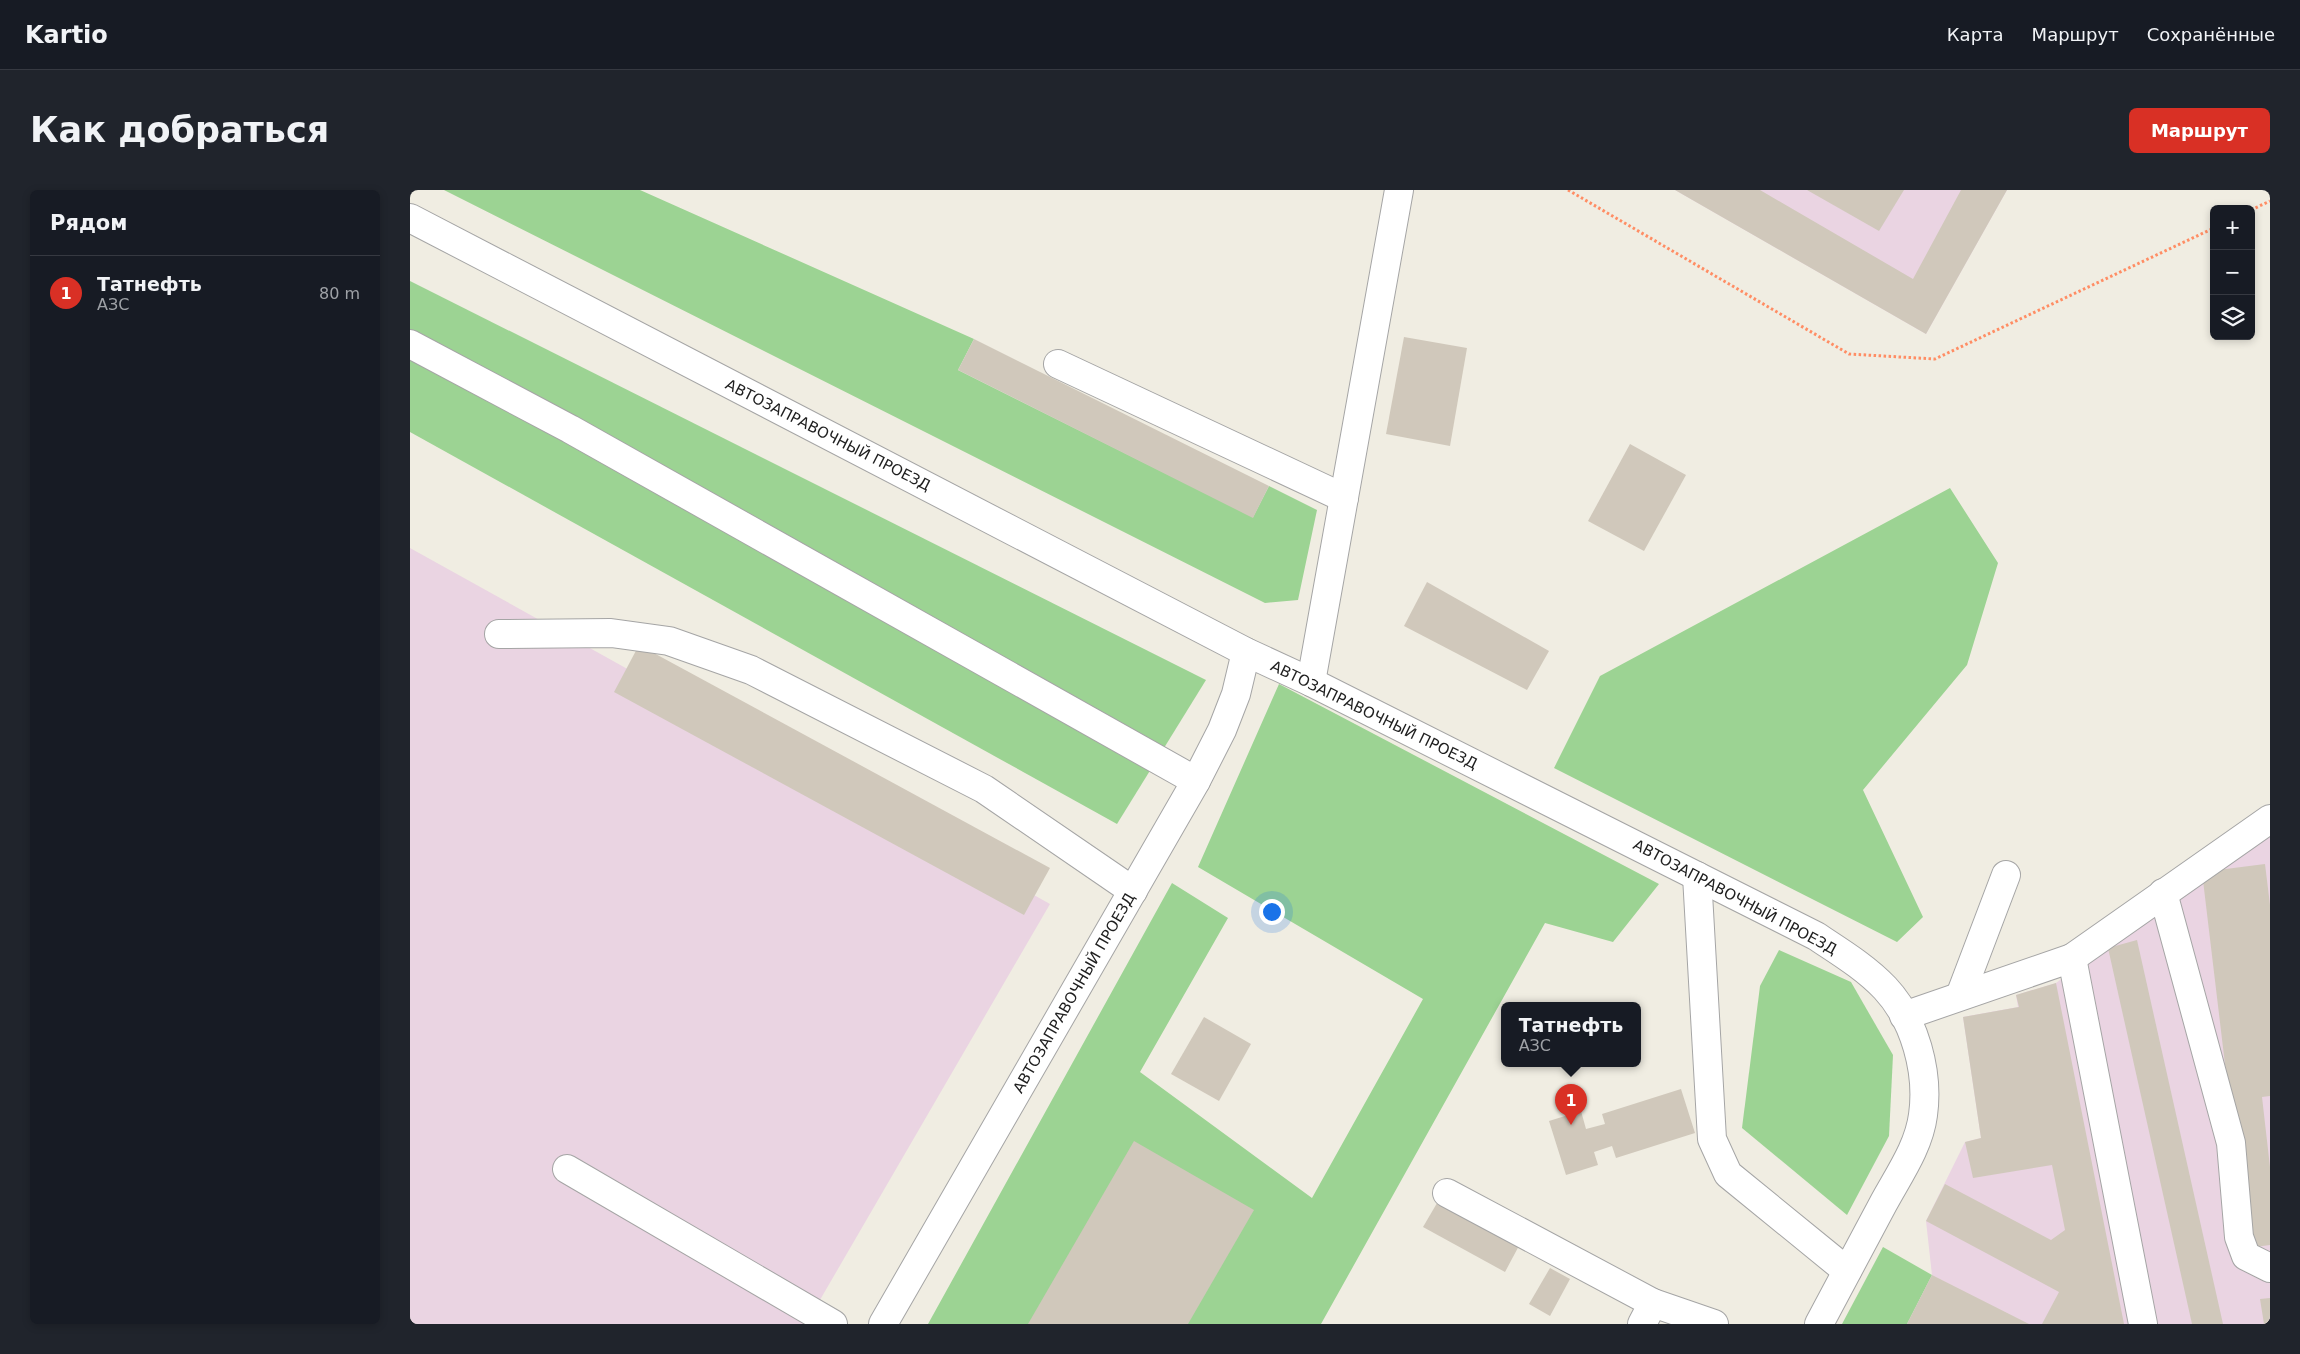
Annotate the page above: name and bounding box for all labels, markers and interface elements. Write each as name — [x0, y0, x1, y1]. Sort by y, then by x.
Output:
text: Kartio — [25, 21, 108, 49]
text: Карта — [1947, 24, 2004, 45]
text: Маршрут — [2032, 24, 2119, 45]
text: Сохранённые — [2147, 24, 2275, 45]
button: Маршрут — [2129, 108, 2270, 153]
text: Как добраться — [30, 110, 329, 150]
map controls — [2210, 205, 2255, 340]
button: + — [2210, 205, 2255, 250]
text: Рядом — [50, 211, 127, 235]
button: − — [2210, 250, 2255, 295]
text: Татнефть — [97, 273, 202, 295]
text: 1 — [60, 284, 72, 303]
text: 80 m — [319, 284, 360, 303]
text: АЗС — [97, 295, 129, 314]
button: layers — [2210, 295, 2255, 340]
street label: АВТОЗАПРАВОЧНЫЙ ПРОЕЗД — [722, 374, 934, 495]
street label: АВТОЗАПРАВОЧНЫЙ ПРОЕЗД — [1268, 656, 1481, 773]
street label: АВТОЗАПРАВОЧНЫЙ ПРОЕЗД — [1630, 835, 1840, 958]
street label: АВТОЗАПРАВОЧНЫЙ ПРОЕЗД — [1008, 889, 1139, 1096]
your location — [1259, 899, 1285, 925]
popup — [1501, 1002, 1641, 1067]
text: Татнефть — [1519, 1014, 1623, 1036]
text: АЗС — [1519, 1036, 1551, 1055]
pin: 1 — [1555, 1084, 1587, 1125]

